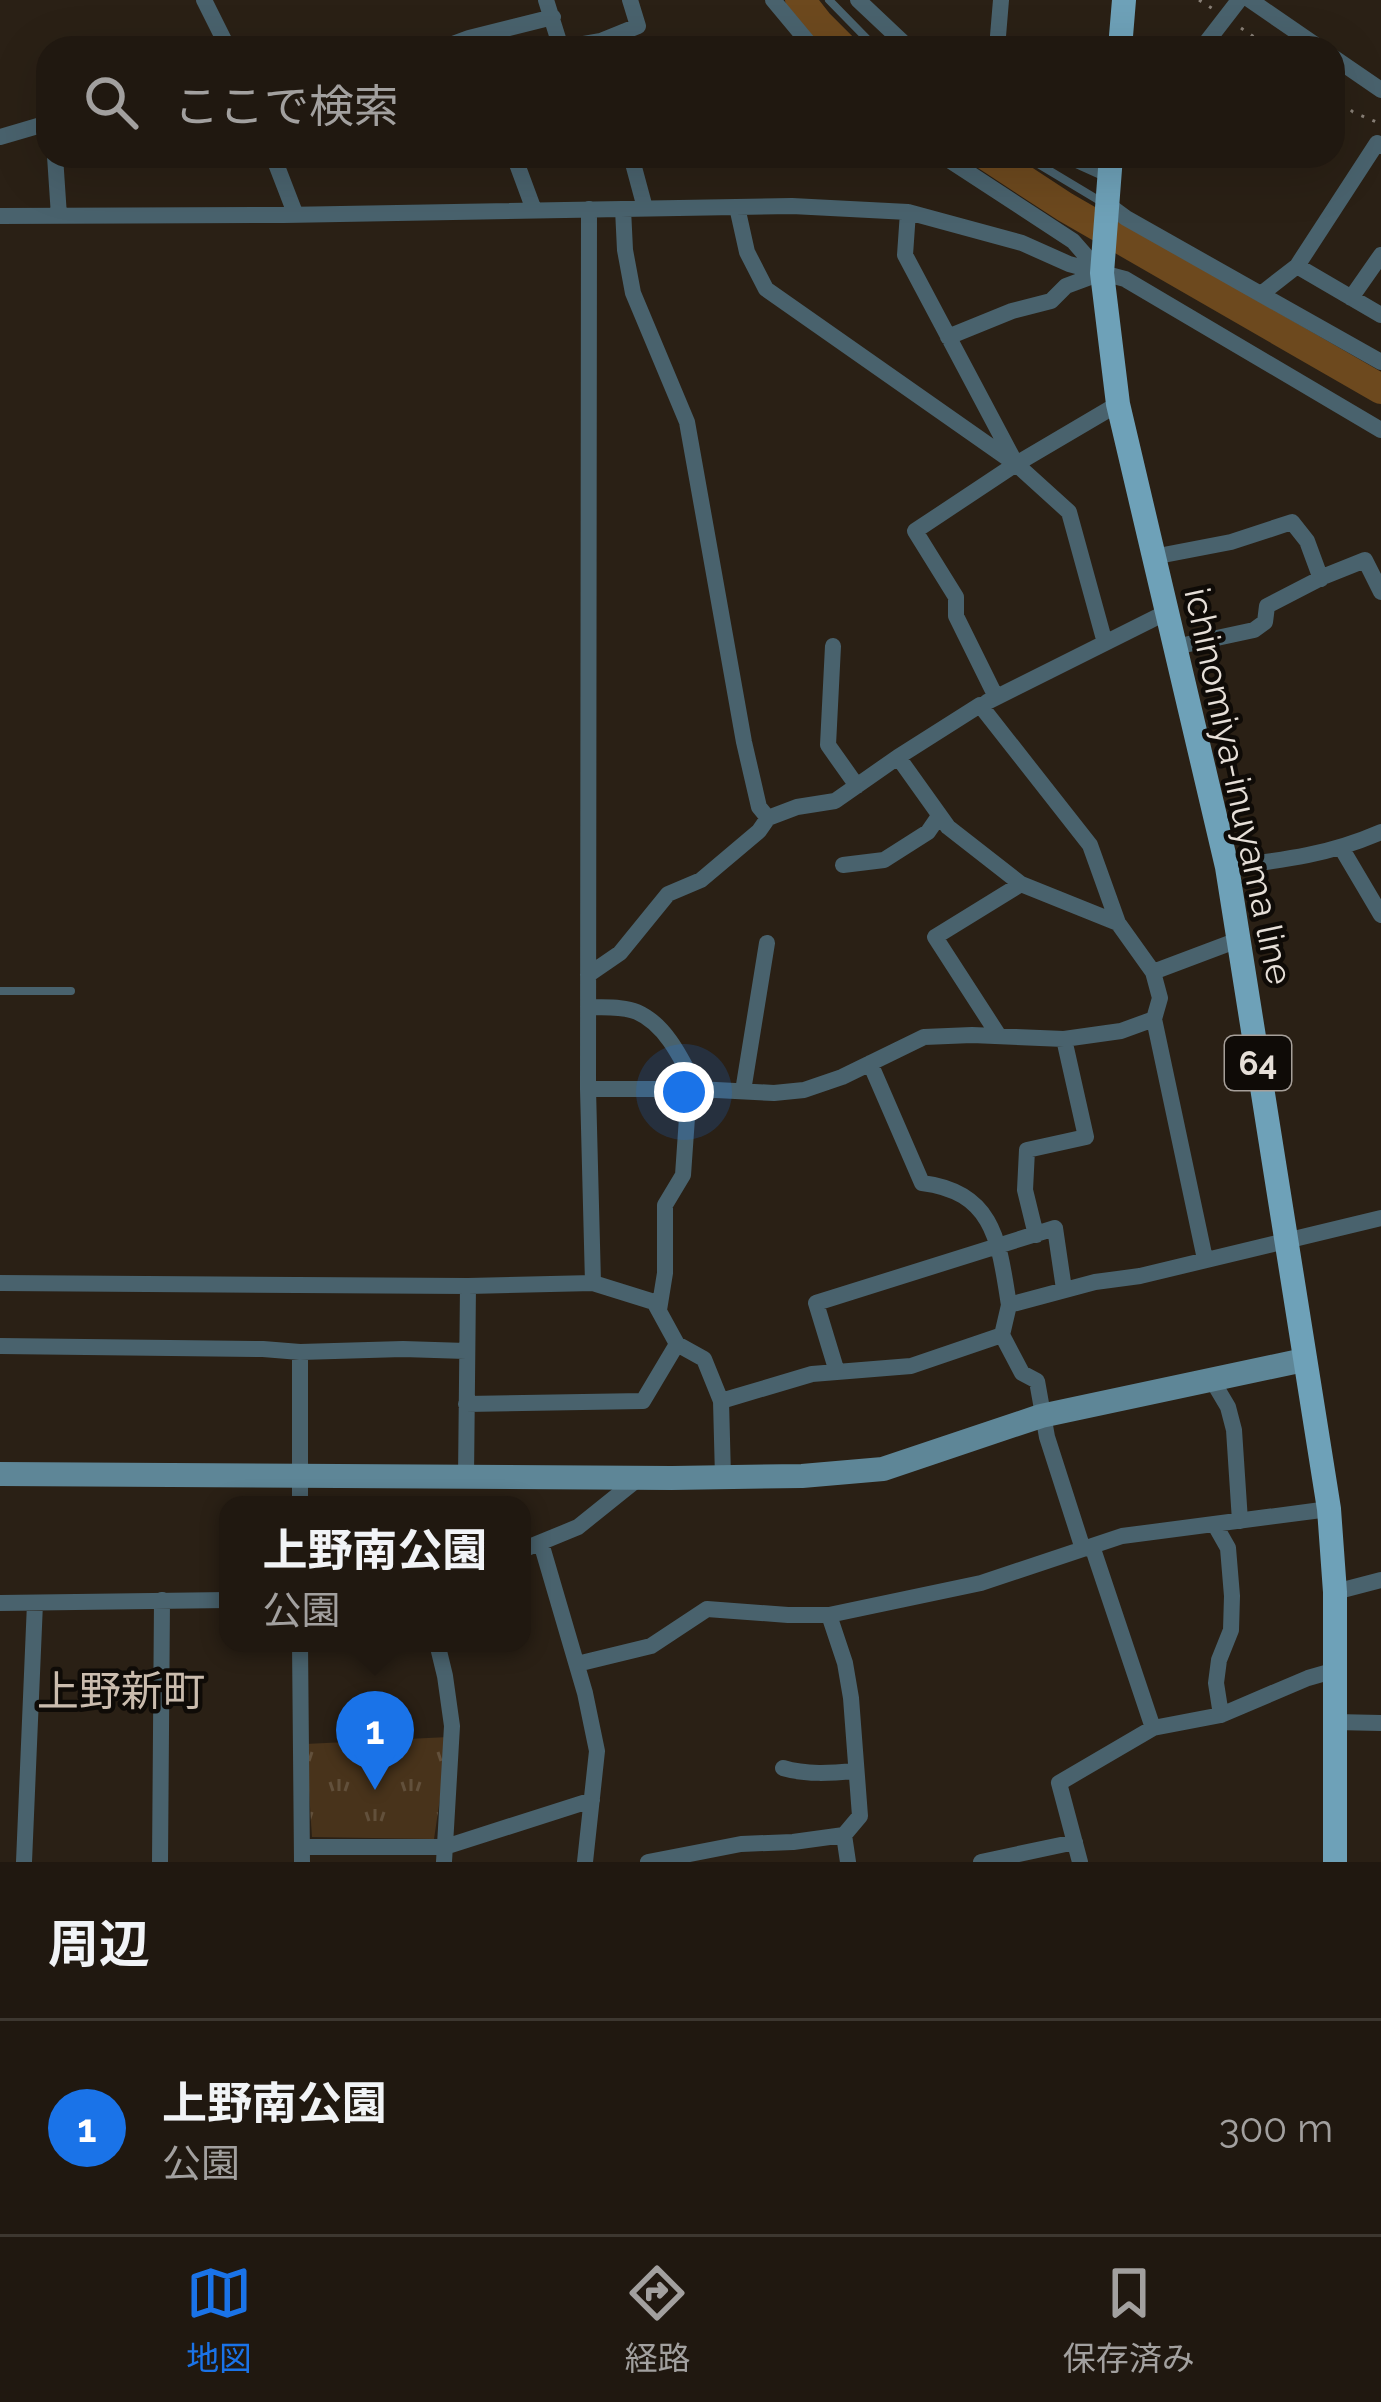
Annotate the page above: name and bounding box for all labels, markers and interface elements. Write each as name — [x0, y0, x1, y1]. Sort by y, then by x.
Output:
search box — [36, 36, 1345, 168]
icon: search — [78, 69, 144, 135]
text: ここで検索 — [174, 80, 399, 133]
street label: ichinomiya-inuyama line — [1176, 584, 1302, 988]
road number: 64 — [1225, 1036, 1291, 1090]
your location — [654, 1062, 714, 1122]
popup — [219, 1496, 531, 1652]
text: 上野南公園 — [262, 1524, 488, 1577]
text: 公園 — [262, 1587, 341, 1633]
district label: 上野新町 — [37, 1667, 205, 1716]
pin: 1 — [336, 1691, 414, 1790]
text: 周辺 — [48, 1914, 150, 1974]
text: 上野南公園 — [162, 2077, 387, 2130]
text: 1 — [77, 2105, 97, 2151]
text: 300 m — [1219, 2105, 1333, 2151]
text: 公園 — [162, 2140, 240, 2186]
tab: 地図 — [186, 2260, 252, 2380]
tab: 経路 — [624, 2260, 690, 2380]
tab: 保存済み — [1063, 2260, 1195, 2380]

